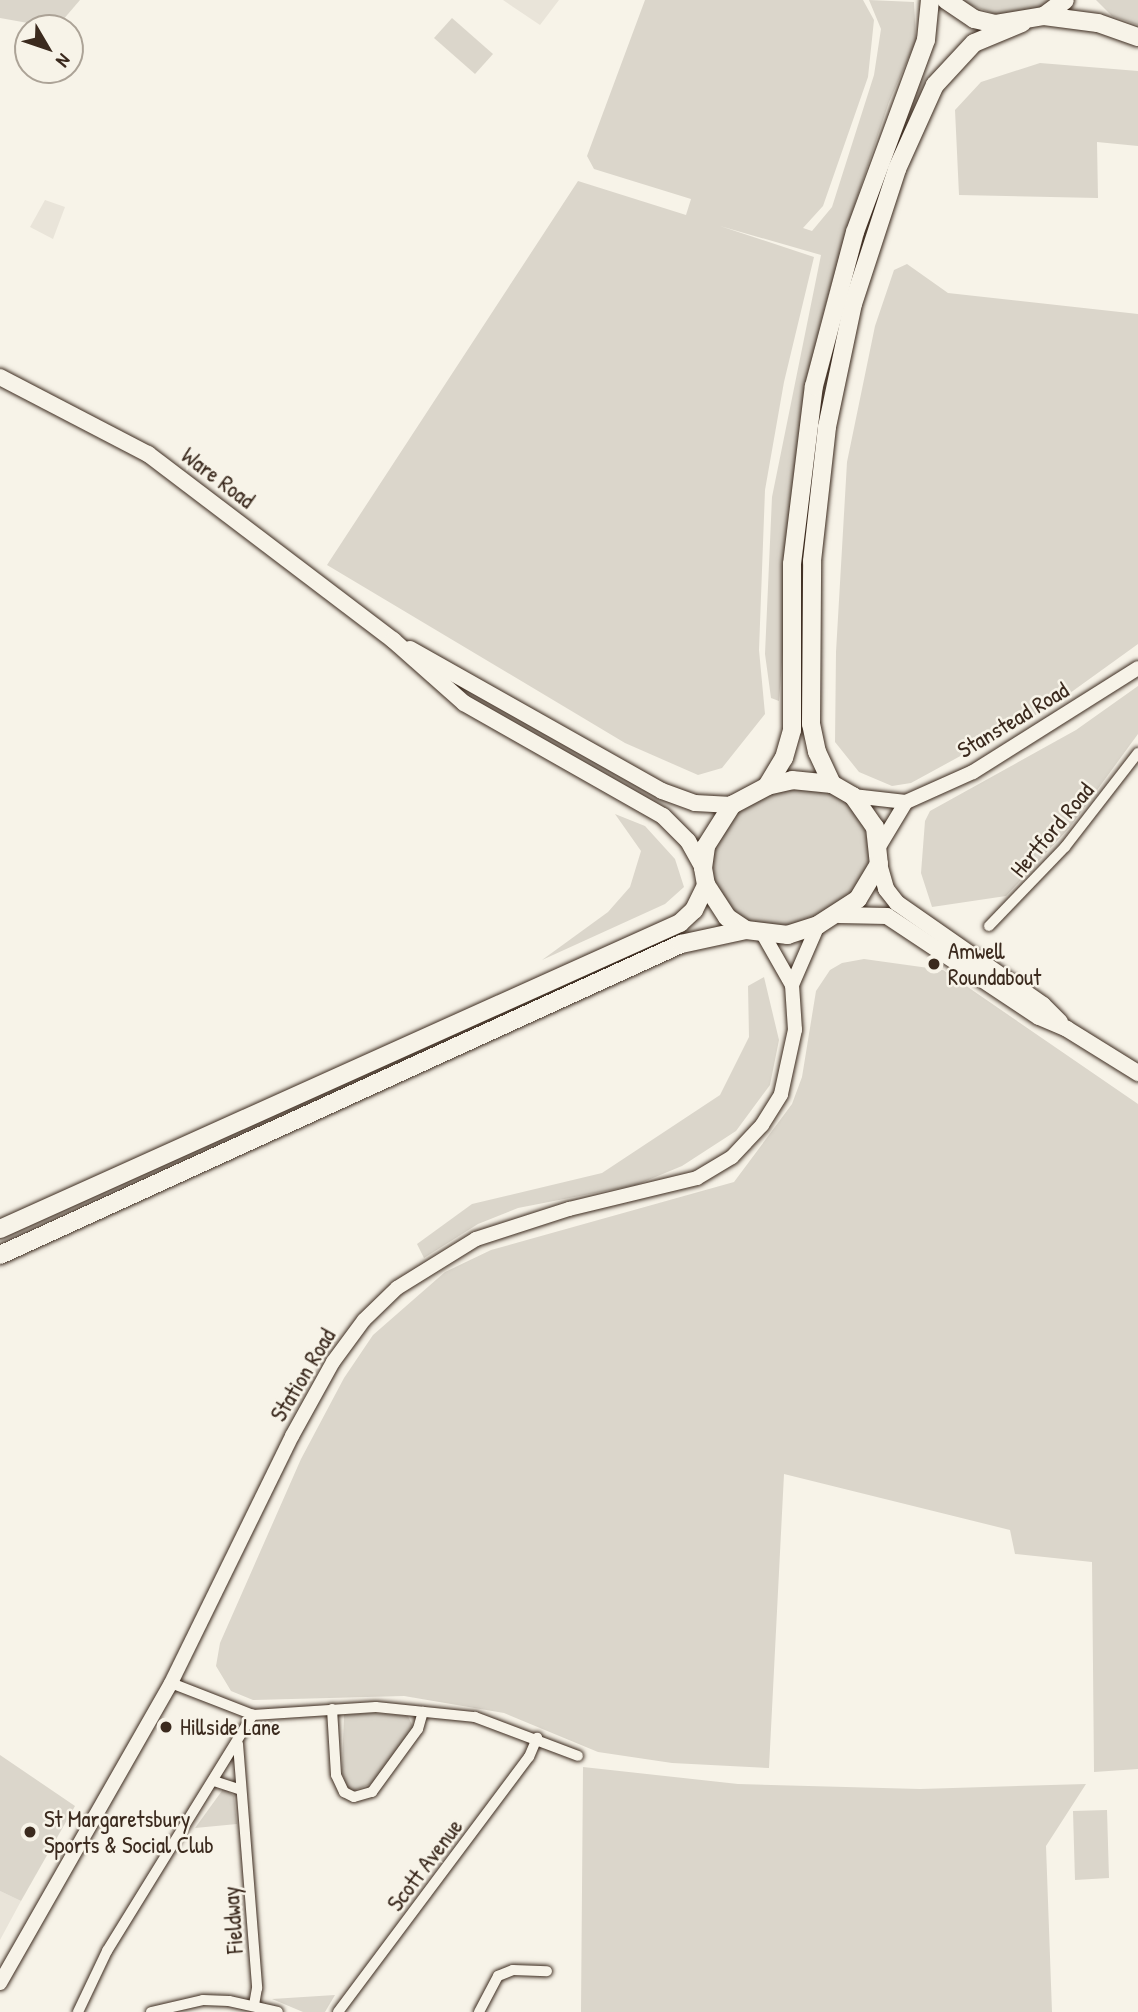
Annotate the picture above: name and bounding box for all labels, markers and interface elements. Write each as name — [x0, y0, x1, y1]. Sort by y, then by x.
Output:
north arrow — [14, 14, 84, 84]
text: N — [50, 49, 77, 73]
street label: Ware Road — [176, 442, 260, 514]
street label: Stanstead Road — [952, 676, 1074, 764]
street label: Hertford Road — [1004, 777, 1100, 883]
place label: Amwell Roundabout — [948, 937, 1041, 991]
marker: Amwell Roundabout — [926, 956, 942, 972]
street label: Station Road — [265, 1324, 341, 1426]
place label: Hillside Lane — [180, 1713, 280, 1741]
marker: Hillside Lane — [158, 1719, 174, 1735]
place label: St Margaretsbury Sports & Social Club — [44, 1805, 214, 1859]
street label: Scott Avenue — [381, 1813, 469, 1917]
marker: St Margaretsbury Sports & Social Club — [22, 1824, 38, 1840]
street label: Fieldway — [217, 1885, 249, 1955]

